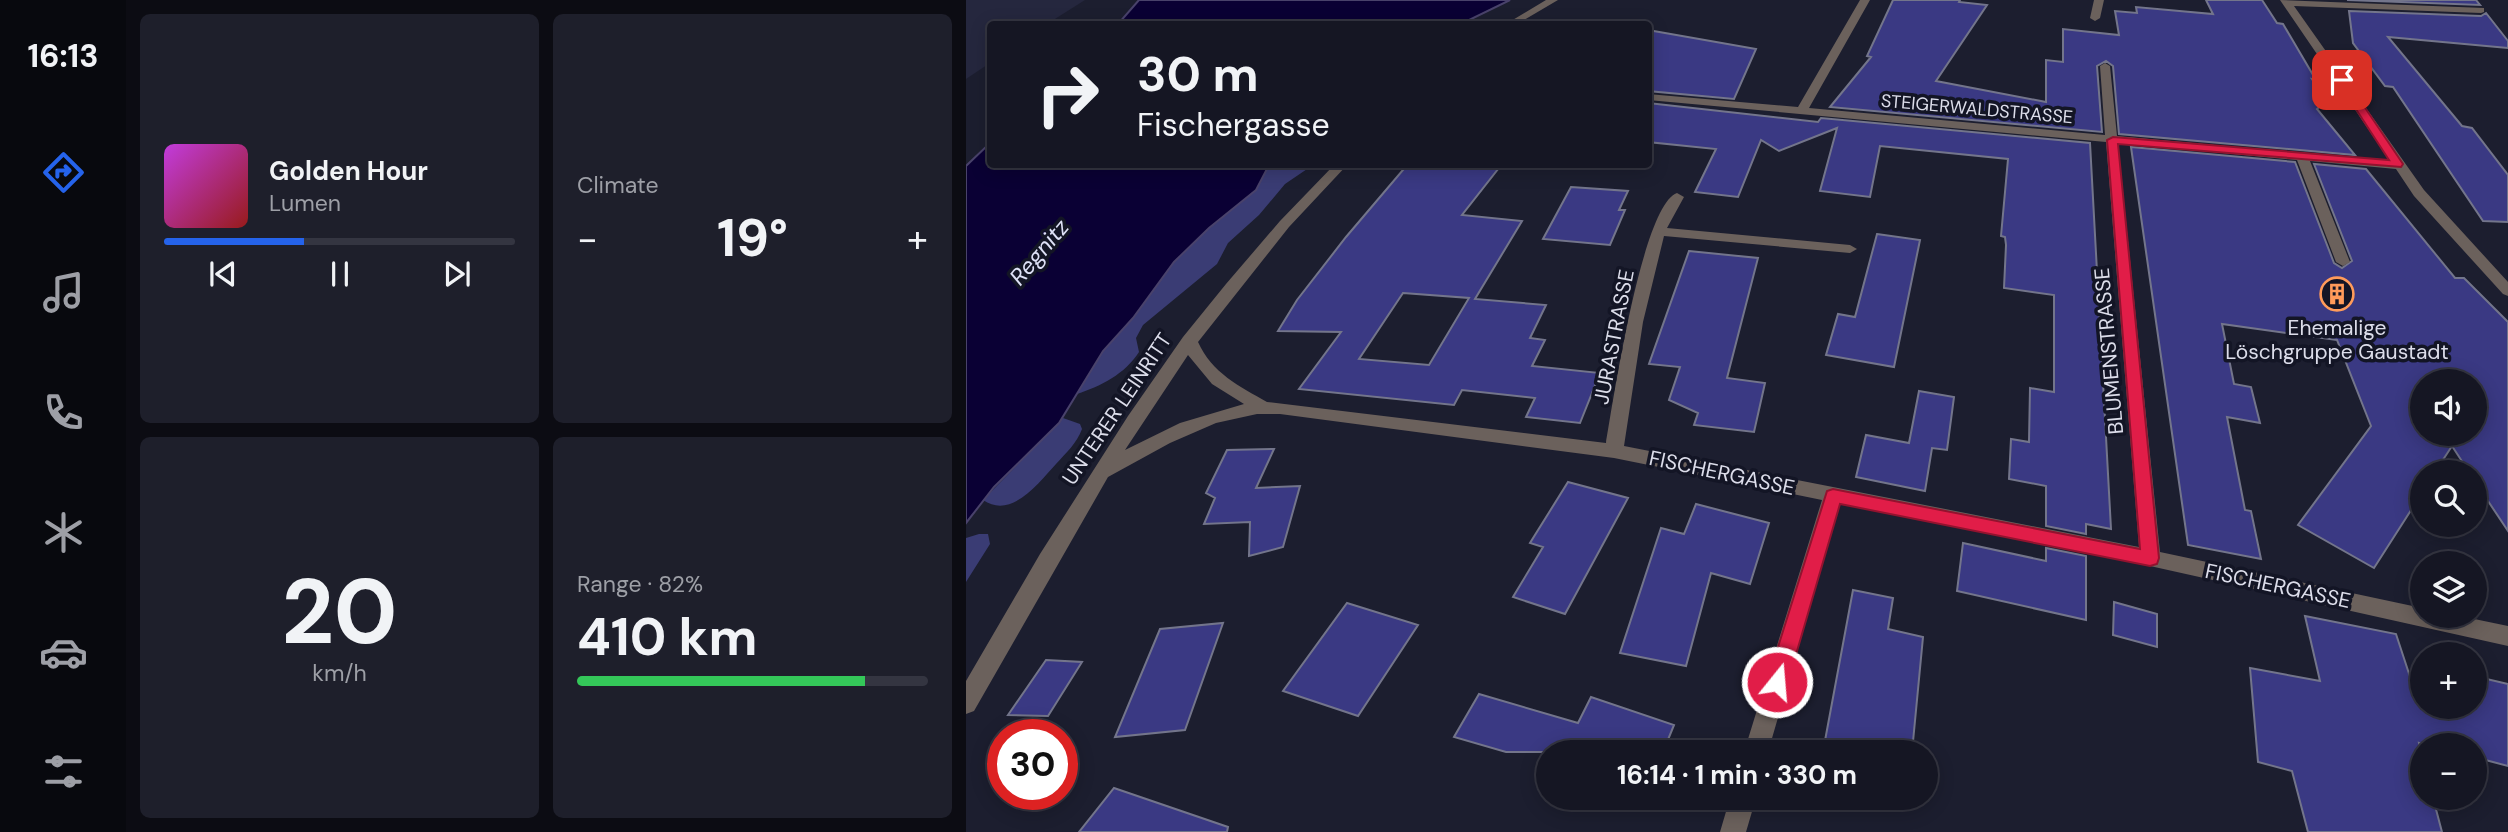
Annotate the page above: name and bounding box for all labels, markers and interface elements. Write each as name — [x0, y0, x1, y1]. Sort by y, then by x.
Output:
text: 16:13 — [27, 35, 99, 77]
text: 30 m — [1137, 42, 1259, 106]
icon: right — [1022, 49, 1113, 140]
pin — [2312, 50, 2372, 110]
icon: arrive — [2323, 61, 2361, 99]
street label: STEIGERWALDSTRASSE — [1880, 89, 2074, 129]
text: Fischergasse — [1137, 104, 1330, 146]
icon: directions — [39, 148, 88, 197]
text: Golden Hour — [269, 154, 428, 188]
text: Climate — [577, 170, 659, 200]
text: Lumen — [269, 188, 341, 218]
text: 19° — [717, 204, 788, 272]
water label: Regnitz — [1003, 212, 1076, 291]
text: − — [577, 214, 598, 264]
text: + — [907, 214, 928, 264]
icon: previous — [204, 255, 242, 293]
icon: pause — [321, 255, 359, 293]
icon: next — [438, 255, 476, 293]
street label: JURASTRASSE — [1587, 267, 1641, 407]
street label: BLUMENSTRASSE — [2088, 267, 2130, 435]
icon: music — [39, 268, 88, 317]
building icon: Ehemalige Löschgruppe Gaustadt — [2318, 275, 2356, 313]
place label: Ehemalige Löschgruppe Gaustadt — [2225, 314, 2449, 366]
street label: UNTERER LEINRITT — [1056, 327, 1178, 490]
map controls — [2410, 369, 2487, 810]
button: sound — [2410, 369, 2487, 446]
icon: phone — [39, 388, 88, 437]
street label: FISCHERGASSE — [1647, 444, 1797, 502]
button: search — [2410, 460, 2487, 537]
icon: climate — [39, 508, 88, 557]
button: layers — [2410, 551, 2487, 628]
text: 20 — [281, 553, 398, 671]
street label: FISCHERGASSE — [2203, 557, 2353, 615]
text: Range · 82% — [577, 569, 703, 599]
text: 410 km — [577, 603, 758, 671]
icon: car — [39, 628, 88, 677]
button: + — [2410, 642, 2487, 719]
position arrow — [1740, 645, 1814, 719]
text: km/h — [312, 658, 367, 688]
speed limit sign: 30 — [987, 719, 1078, 810]
button: − — [2410, 733, 2487, 810]
icon: filters — [39, 747, 88, 796]
text: 16:14 · 1 min · 330 m — [1617, 758, 1857, 792]

